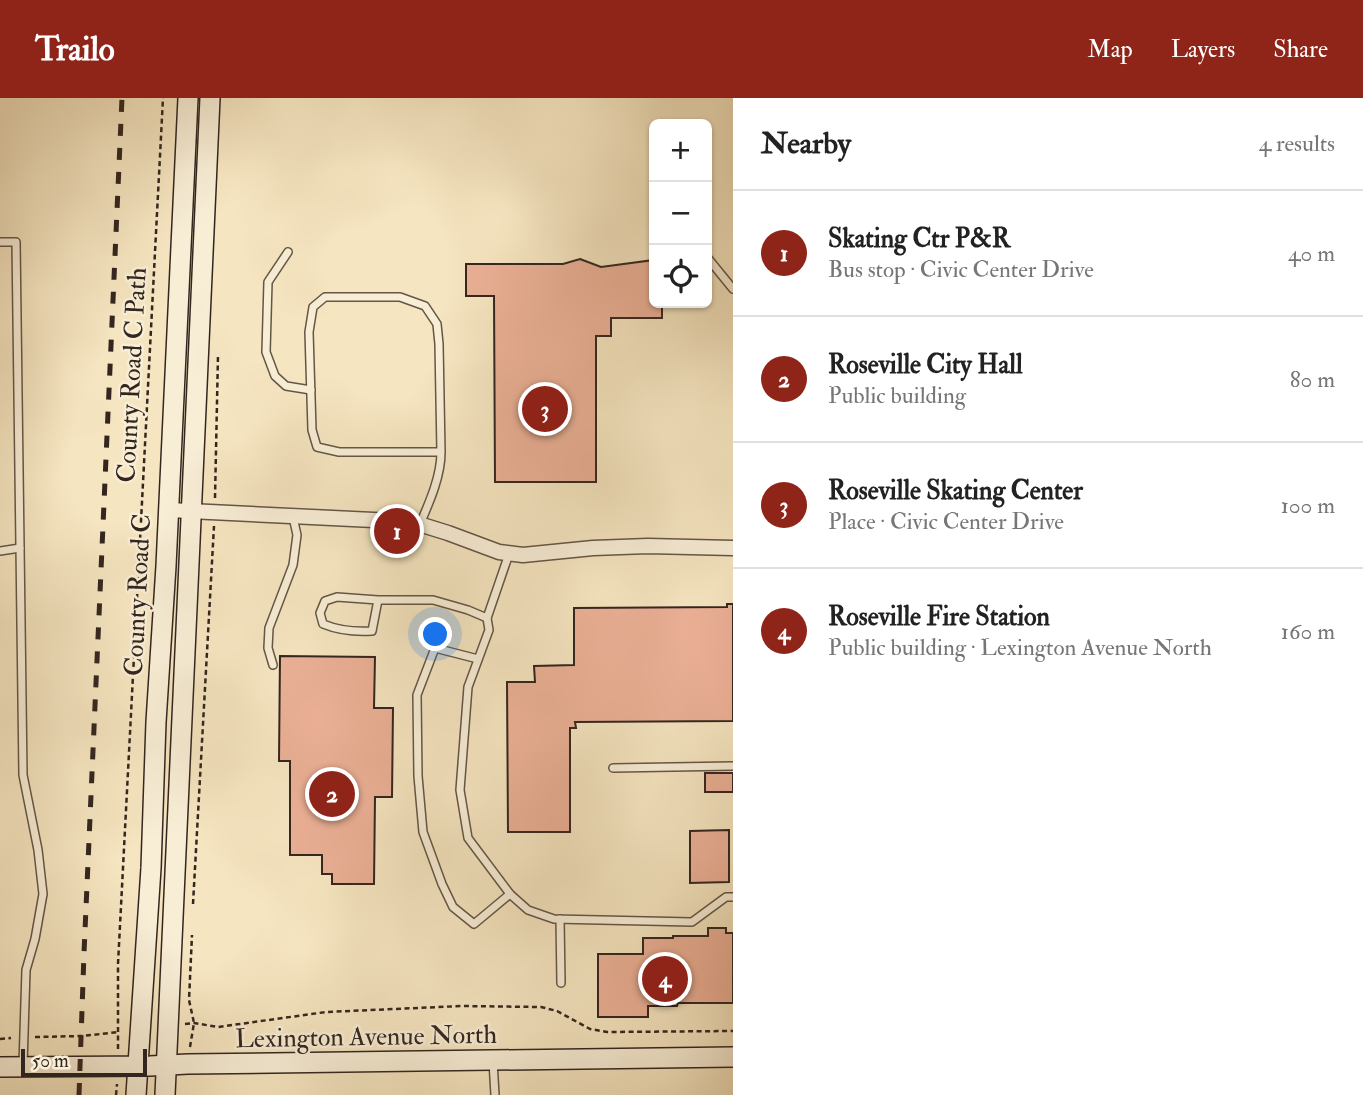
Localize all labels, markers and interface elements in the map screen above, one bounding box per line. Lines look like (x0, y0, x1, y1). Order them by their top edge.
text: Trailo (35, 29, 115, 70)
text: Map (1088, 34, 1133, 65)
text: Layers (1171, 34, 1235, 65)
text: Share (1273, 34, 1328, 65)
map controls (649, 119, 712, 308)
button: + (649, 119, 712, 182)
text: Nearby (761, 125, 851, 162)
text: 4 results (1259, 129, 1335, 158)
button: − (649, 182, 712, 245)
text: Skating Ctr P&R (828, 223, 1010, 255)
text: 1 (780, 239, 788, 268)
text: 40 m (1288, 239, 1335, 268)
button: locate (649, 245, 712, 308)
text: Bus stop · Civic Center Drive (828, 255, 1094, 284)
street label: County Road C Path (110, 266, 154, 483)
text: Roseville City Hall (828, 349, 1023, 381)
text: 2 (778, 365, 790, 394)
text: 80 m (1290, 365, 1335, 394)
text: Public building (828, 381, 966, 410)
pin: 3 (522, 383, 568, 435)
text: Roseville Skating Center (828, 475, 1083, 507)
text: 3 (780, 491, 788, 520)
text: 100 m (1281, 491, 1335, 520)
pin: 1 (374, 505, 420, 557)
text: Place · Civic Center Drive (828, 507, 1064, 536)
street label: County Road C (118, 513, 158, 677)
text: Roseville Fire Station (828, 601, 1050, 633)
your location (418, 617, 452, 651)
text: 4 (778, 617, 790, 646)
text: 160 m (1281, 617, 1335, 646)
text: Public building · Lexington Avenue North (828, 633, 1212, 662)
pin: 2 (309, 768, 355, 820)
pin: 4 (642, 953, 688, 1005)
street label: Lexington Avenue North (235, 1019, 498, 1055)
scale bar (21, 1046, 147, 1078)
text: 50 m (32, 1049, 69, 1073)

